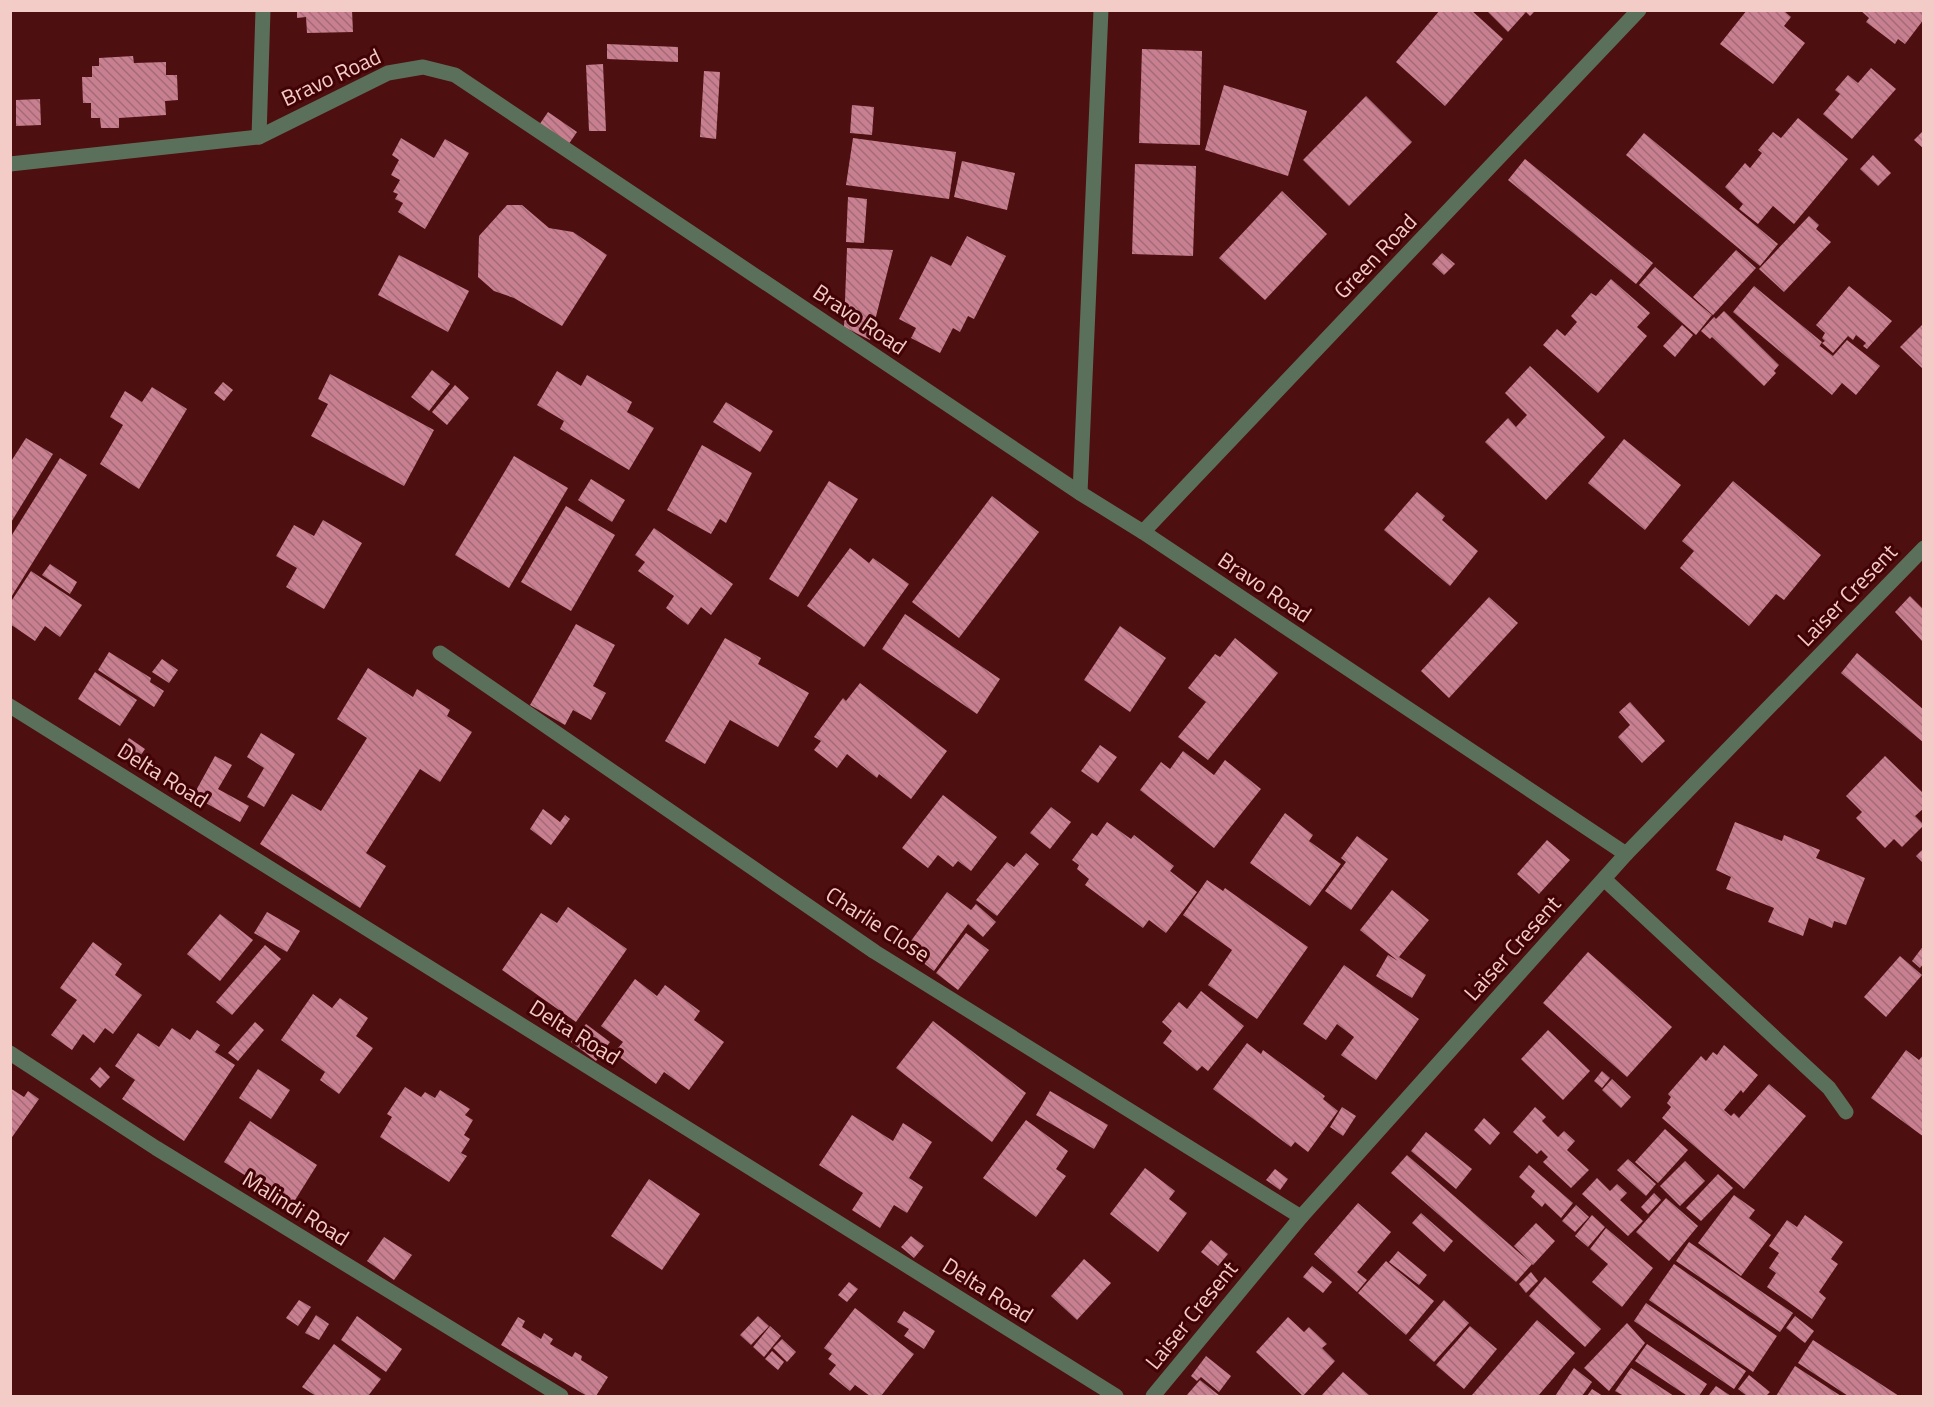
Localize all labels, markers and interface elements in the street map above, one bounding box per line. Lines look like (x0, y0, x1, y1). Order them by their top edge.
street label: Bravo Road (276, 39, 386, 115)
street label: Green Road (1325, 206, 1425, 306)
street label: Bravo Road (806, 275, 914, 363)
street label: Laiser Cresent (1789, 536, 1905, 654)
street label: Bravo Road (1211, 543, 1319, 631)
street label: Delta Road (111, 734, 215, 816)
street label: Charlie Close (819, 878, 937, 970)
street label: Laiser Cresent (1455, 888, 1569, 1008)
street label: Delta Road (523, 991, 627, 1073)
street label: Malindi Road (236, 1162, 356, 1254)
street label: Delta Road (936, 1249, 1040, 1331)
street label: Laiser Cresent (1136, 1253, 1246, 1377)

